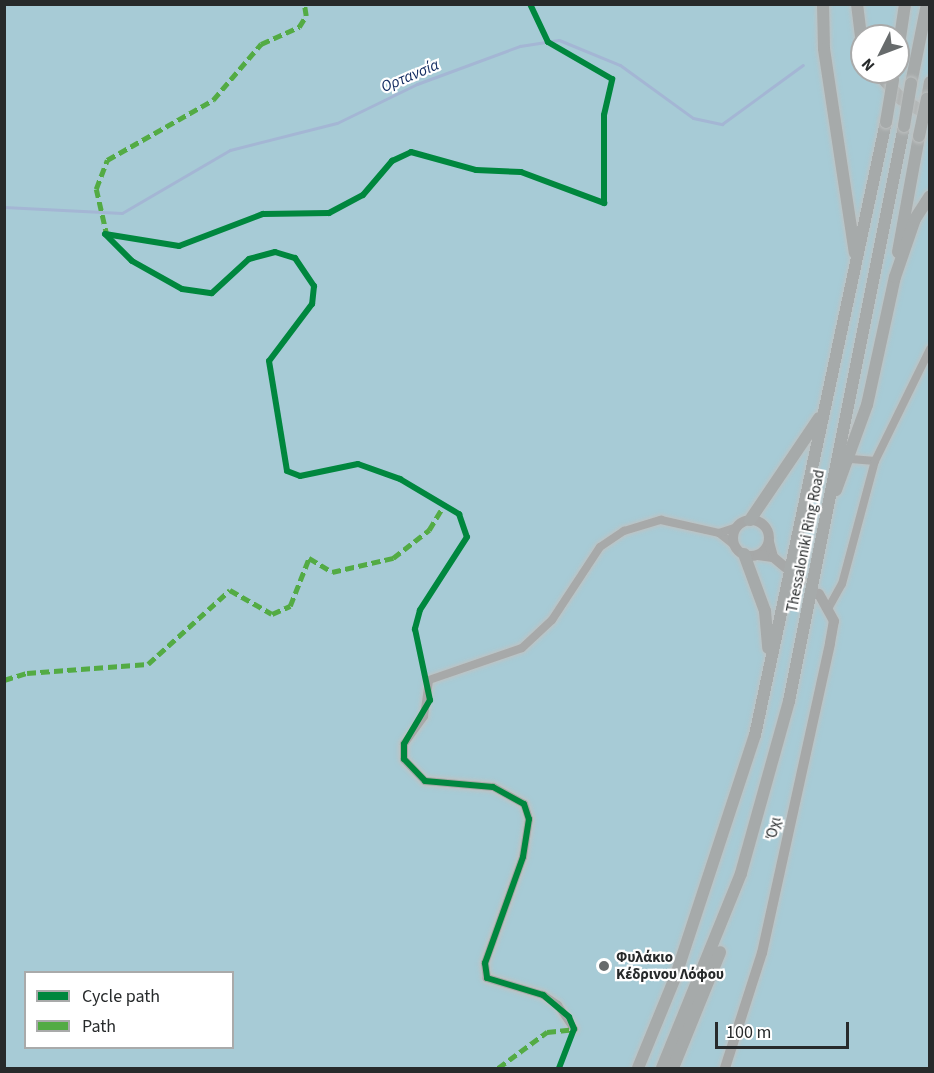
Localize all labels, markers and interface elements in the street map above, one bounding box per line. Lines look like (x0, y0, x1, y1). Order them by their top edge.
north arrow (850, 24, 910, 84)
text: N (856, 53, 880, 76)
water label: Ορτανσία (378, 55, 442, 97)
street label: Thessaloniki Ring Road (783, 468, 829, 614)
street label: Όχι (763, 815, 785, 841)
place label: Φυλάκιο Κέδρινου Λόφου (616, 948, 724, 983)
marker: Φυλάκιο Κέδρινου Λόφου (597, 959, 611, 973)
legend (24, 971, 234, 1049)
text: Cycle path (82, 984, 160, 1009)
scale bar (718, 1010, 852, 1048)
text: Path (82, 1014, 116, 1039)
text: 100 m (726, 1020, 771, 1045)

